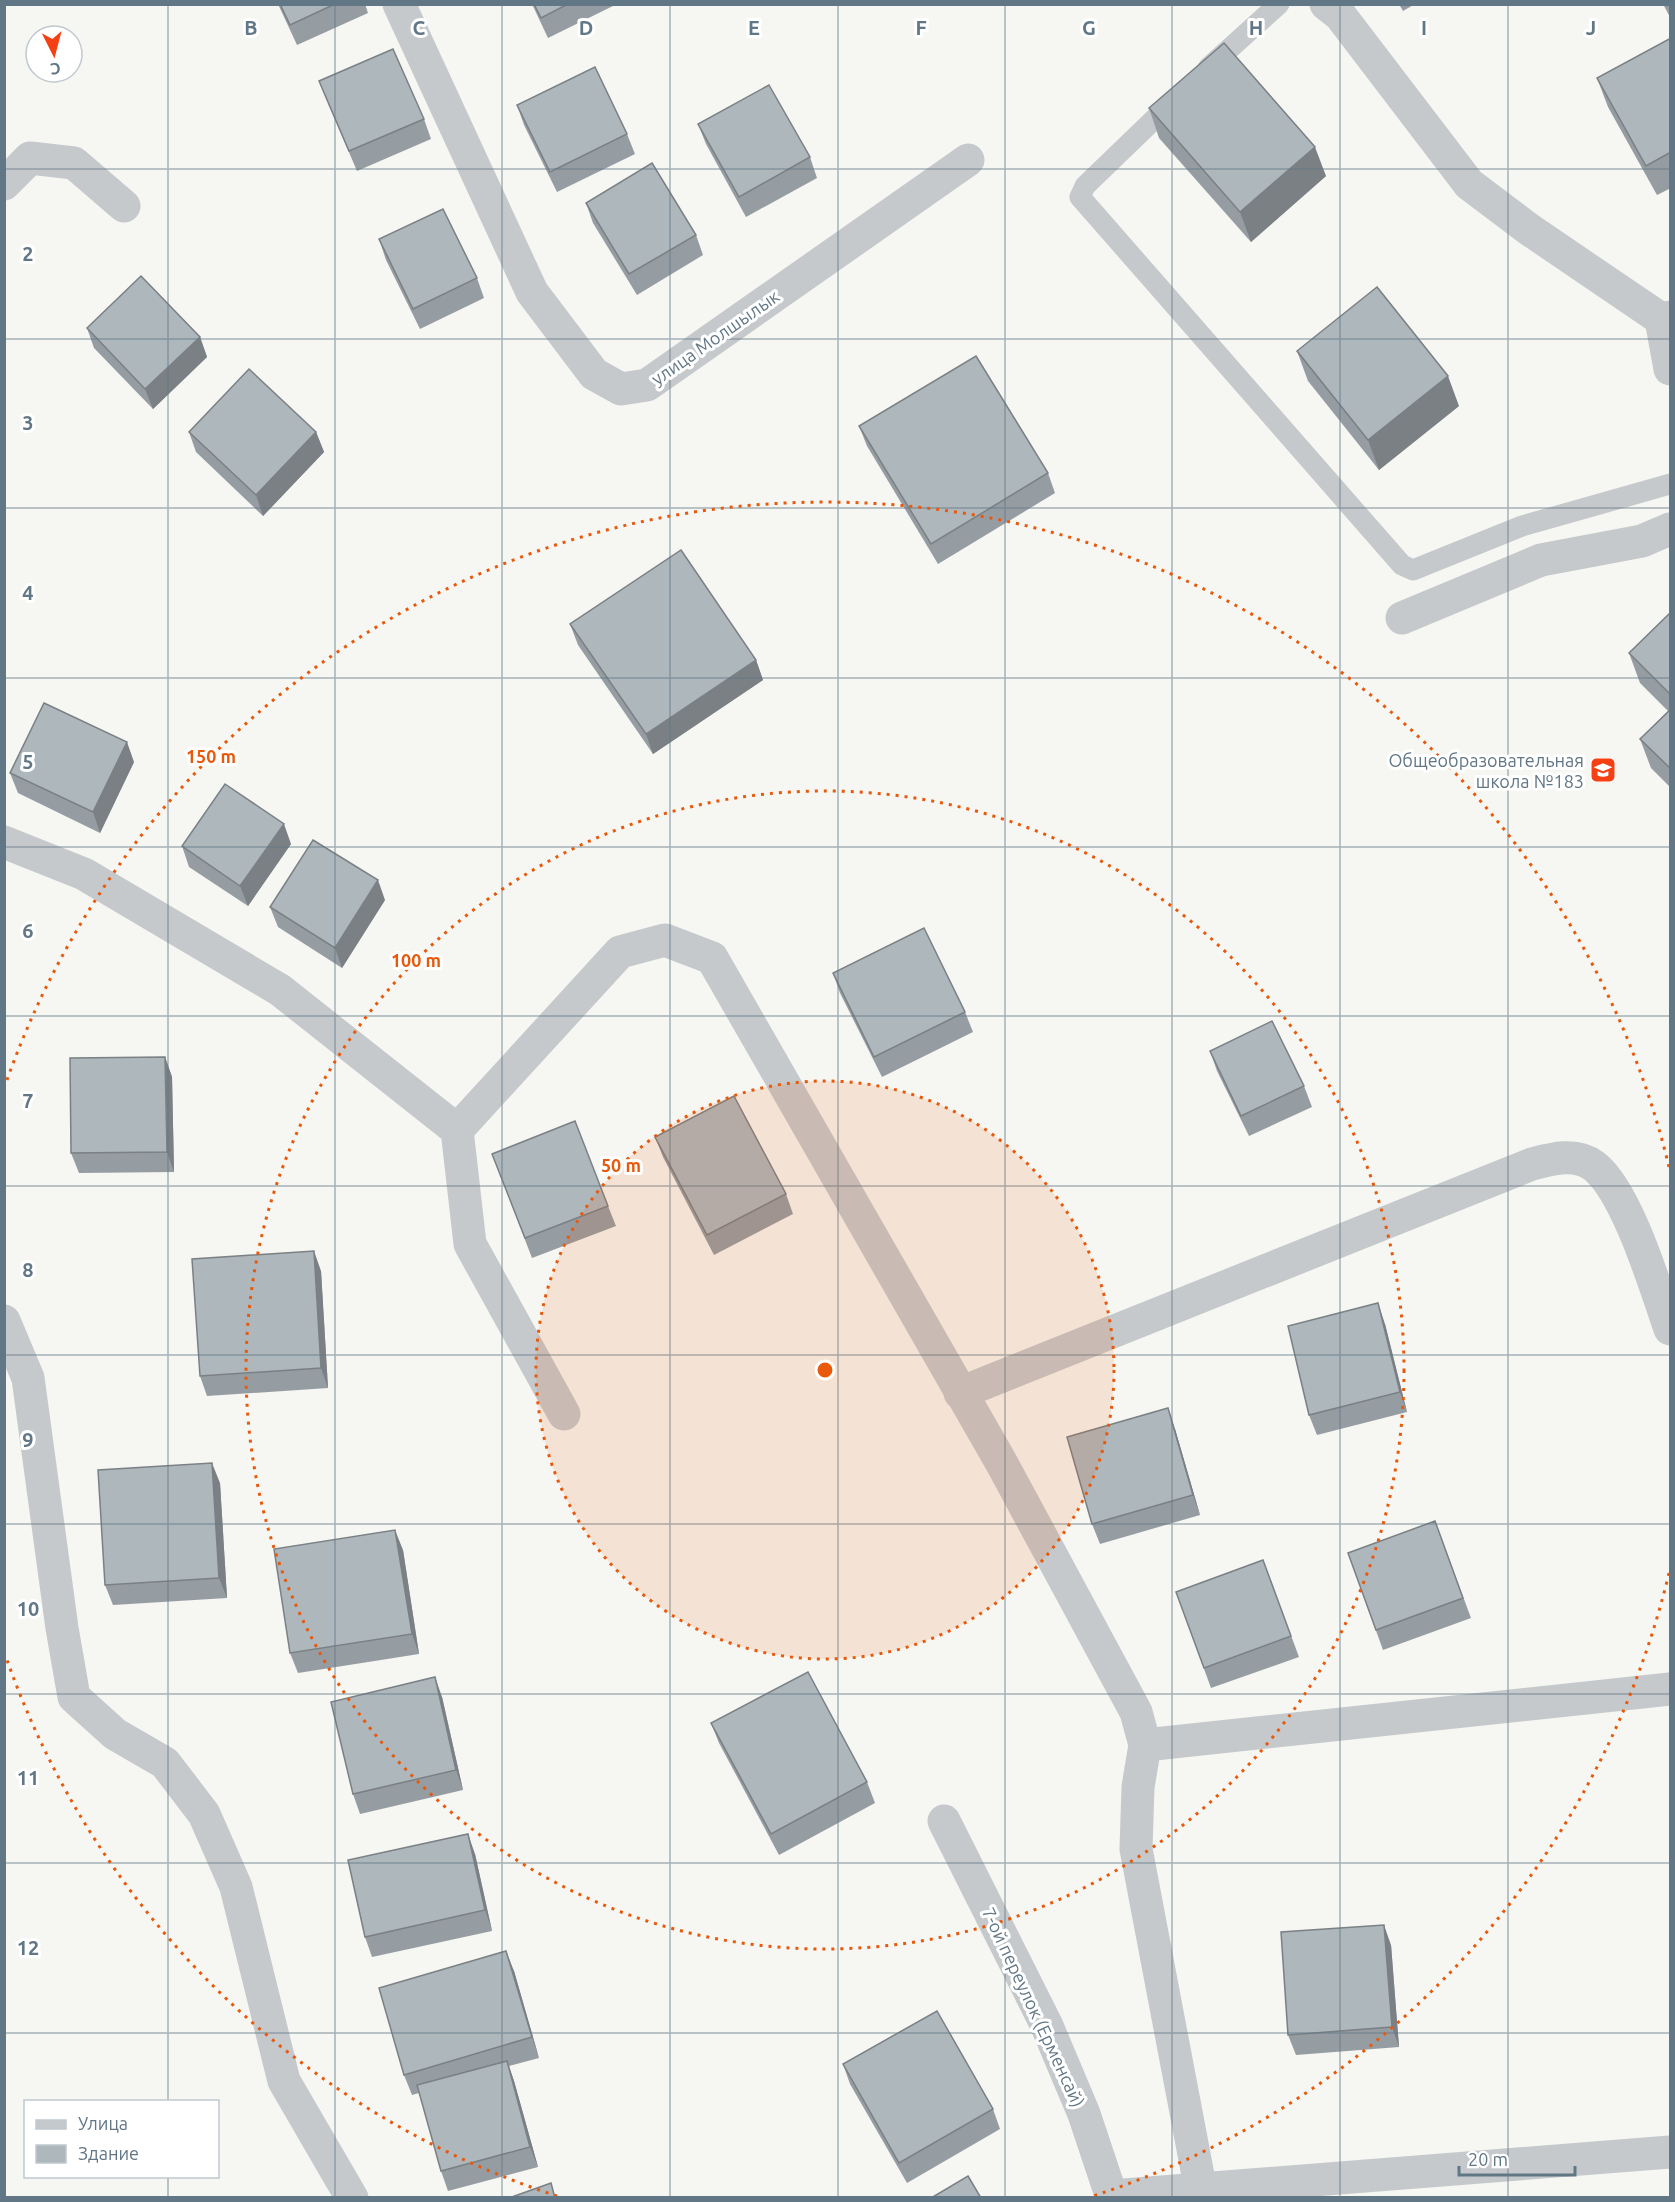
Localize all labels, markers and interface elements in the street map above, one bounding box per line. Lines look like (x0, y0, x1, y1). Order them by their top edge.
text: B (244, 16, 258, 39)
text: C (413, 16, 426, 39)
text: D (579, 16, 593, 39)
text: E (748, 16, 760, 39)
text: F (915, 16, 927, 39)
text: G (1082, 16, 1096, 39)
text: H (1249, 16, 1263, 39)
text: I (1421, 16, 1427, 39)
text: J (1586, 16, 1596, 39)
north arrow (24, 24, 84, 84)
text: С (50, 59, 62, 78)
text: 2 (22, 242, 34, 265)
street label: улица Молшылык (647, 285, 783, 389)
text: 3 (22, 411, 34, 434)
text: 4 (22, 581, 34, 604)
text: 150 m (186, 746, 236, 766)
text: 5 (22, 750, 34, 773)
place label: Общеобразовательная школа №183 (1388, 750, 1584, 791)
school or university icon: Общеобразовательная школа №183 (1588, 755, 1618, 785)
text: 6 (22, 919, 34, 942)
text: 100 m (391, 950, 441, 970)
text: 7 (22, 1089, 34, 1112)
text: 50 m (601, 1155, 641, 1175)
text: 8 (22, 1258, 34, 1281)
centre of rings (815, 1360, 835, 1380)
text: 9 (22, 1428, 34, 1451)
text: 10 (17, 1597, 39, 1620)
text: 11 (17, 1766, 39, 1789)
street label: 7-ой переулок (Ерменсай) (978, 1904, 1089, 2110)
text: 12 (17, 1936, 39, 1959)
legend (24, 2100, 219, 2178)
text: Улица (78, 2113, 128, 2133)
scale bar (1459, 2139, 1574, 2177)
text: Здание (78, 2143, 139, 2163)
text: 20 m (1468, 2149, 1508, 2169)

